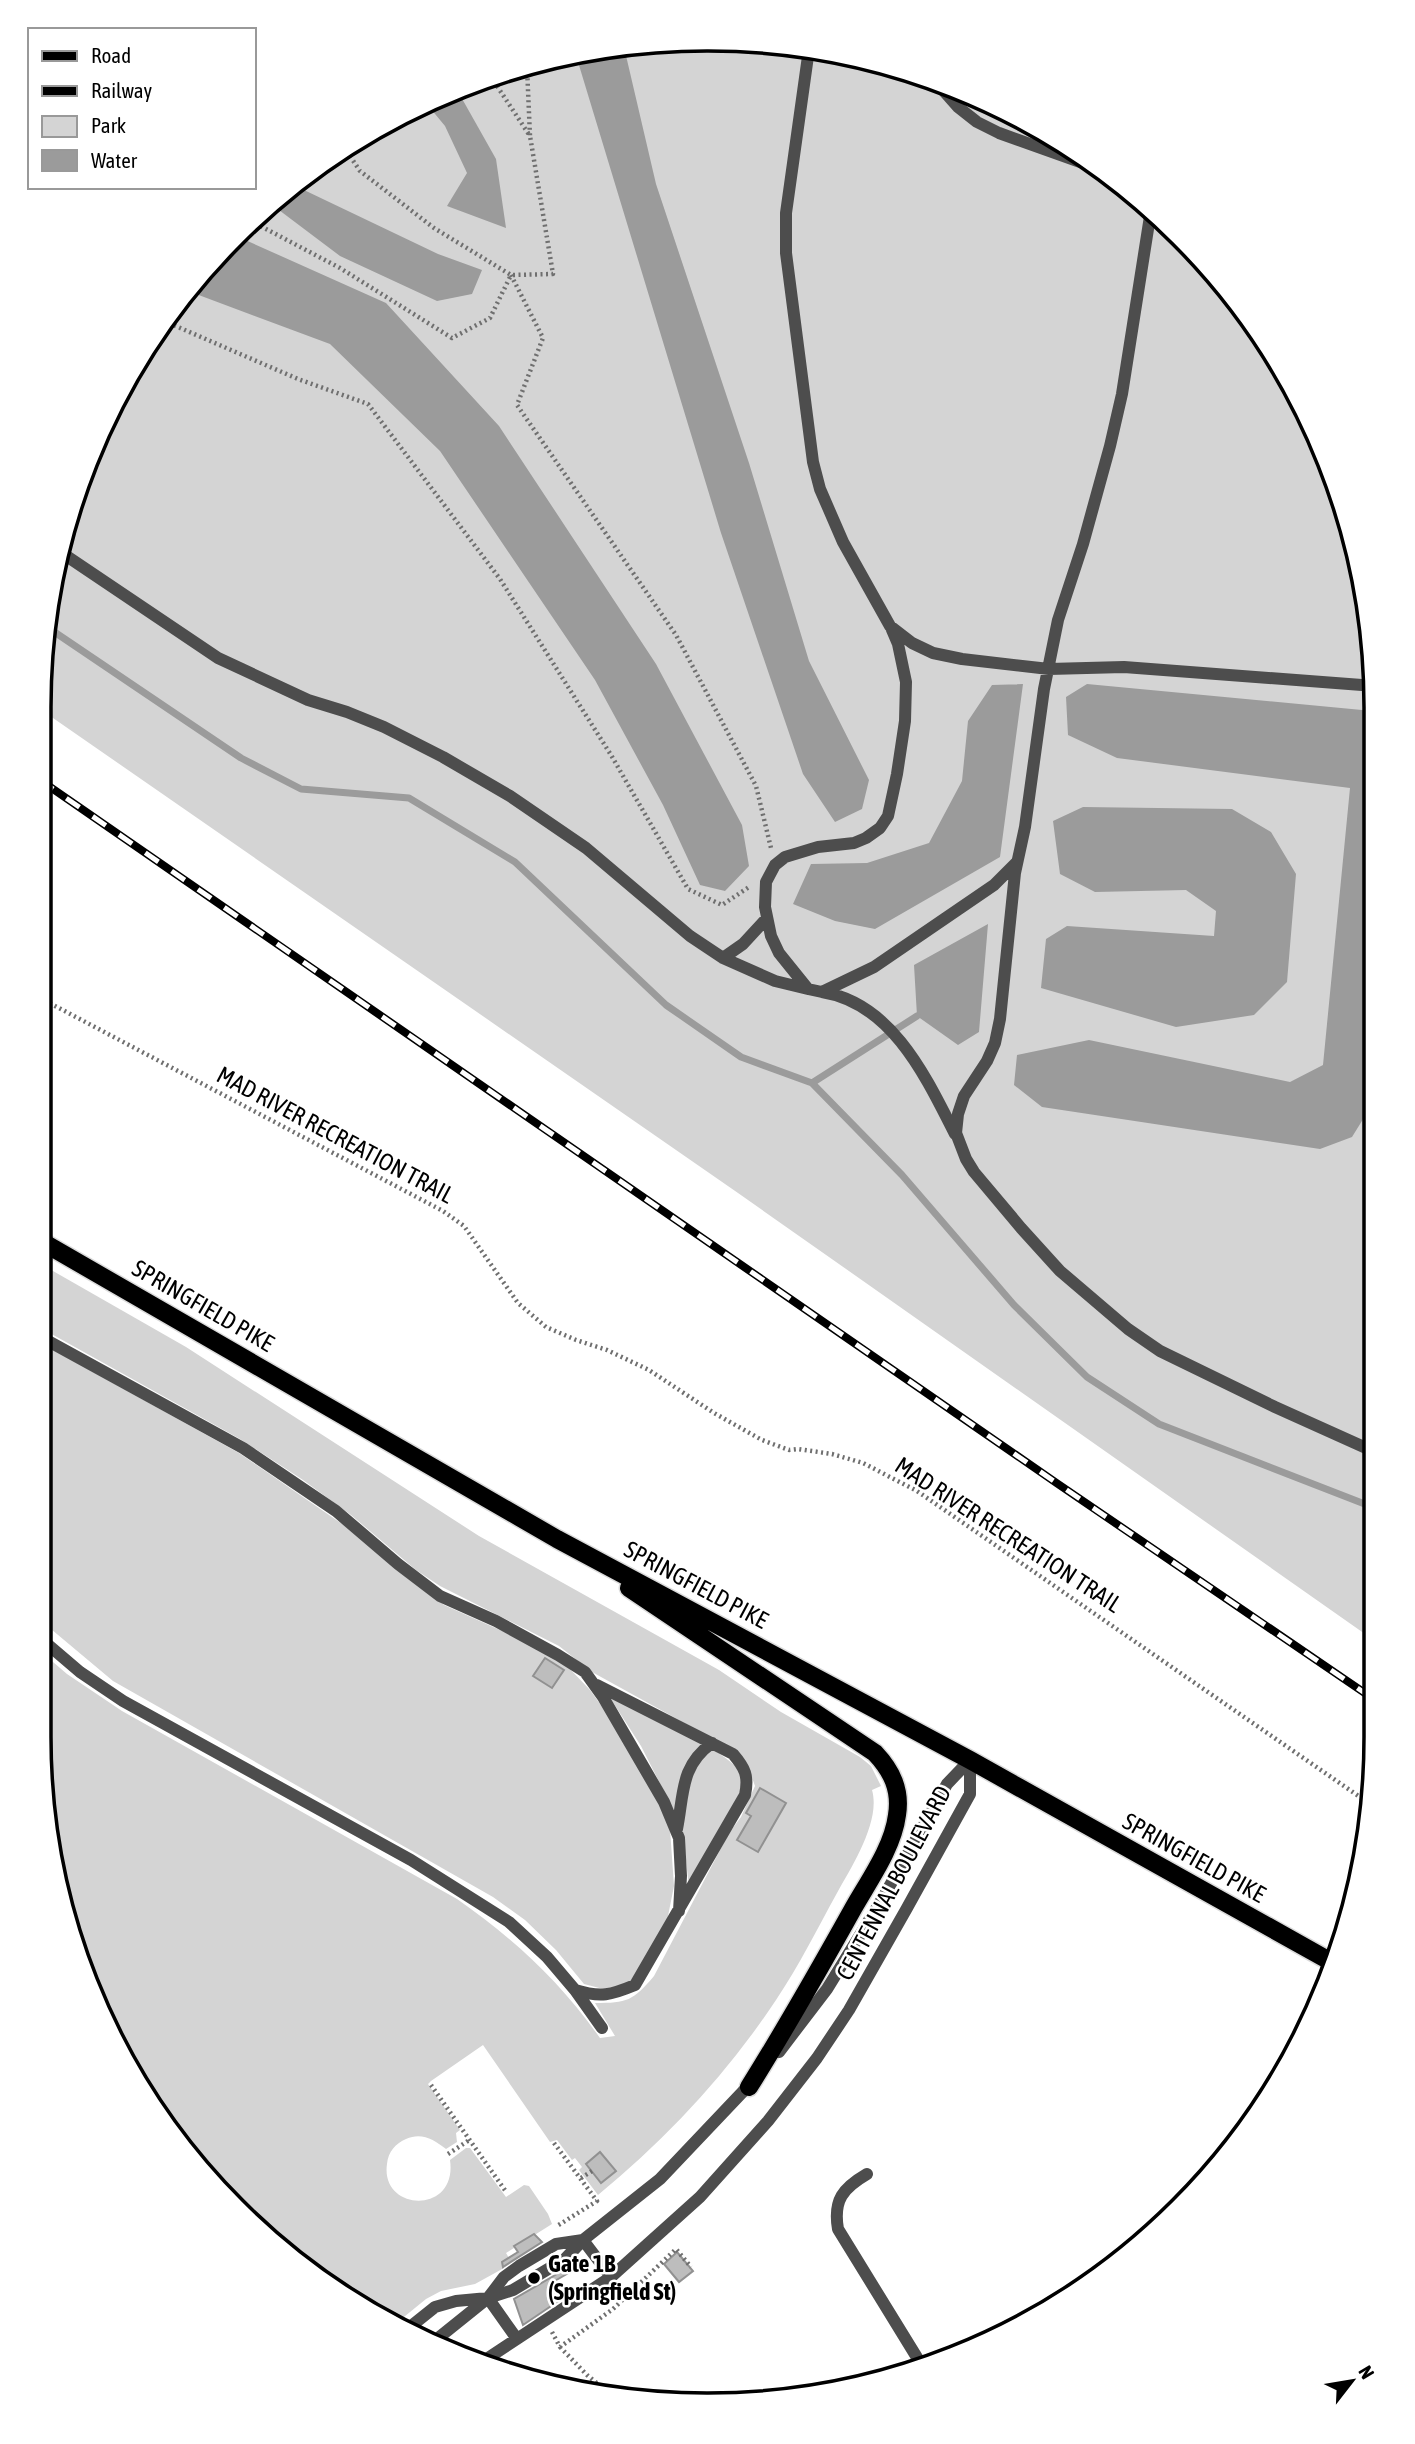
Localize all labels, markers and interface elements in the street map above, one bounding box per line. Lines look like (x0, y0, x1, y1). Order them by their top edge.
legend (28, 28, 256, 189)
text: Road (91, 43, 131, 67)
text: Railway (91, 78, 153, 102)
text: Park (91, 113, 126, 137)
text: Water (91, 148, 138, 172)
street label: MAD RIVER RECREATION TRAIL (212, 1061, 459, 1209)
street label: SPRINGFIELD PIKE (128, 1254, 279, 1357)
street label: MAD RIVER RECREATION TRAIL (890, 1451, 1127, 1618)
street label: SPRINGFIELD PIKE (620, 1535, 773, 1634)
street label: CENTENNAL BOULEVARD (831, 1781, 956, 1985)
street label: SPRINGFIELD PIKE (1118, 1807, 1270, 1908)
place label: Gate 1B (Springfield St) (548, 2250, 676, 2305)
marker: Gate 1B (Springfield St) (526, 2270, 542, 2286)
north arrow (1317, 2346, 1387, 2416)
text: N (1354, 2362, 1379, 2383)

